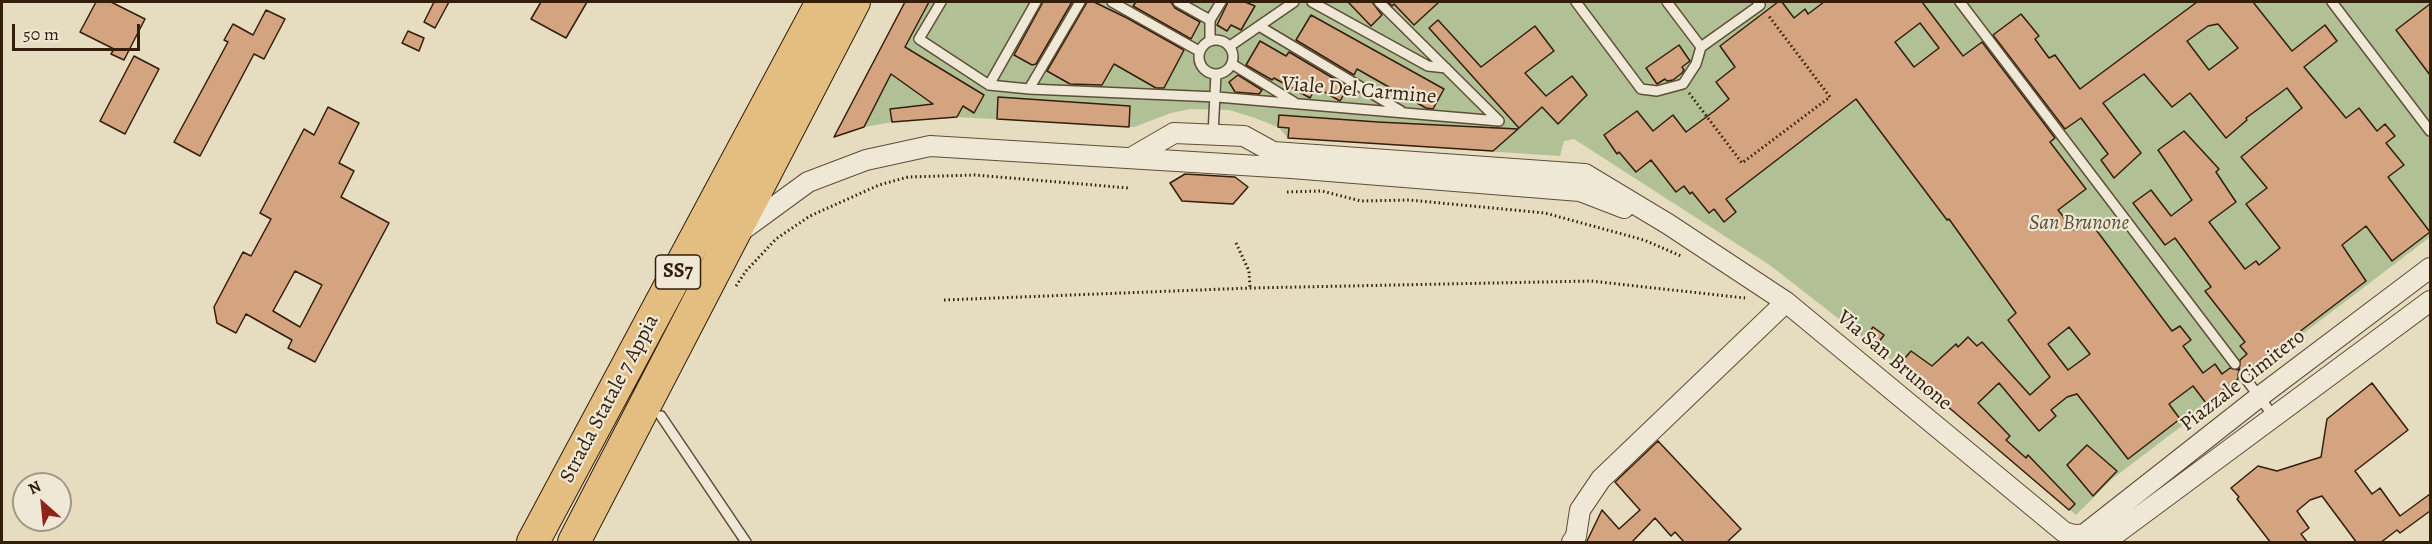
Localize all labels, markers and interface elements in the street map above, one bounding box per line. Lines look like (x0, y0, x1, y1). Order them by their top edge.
scale bar (15, 12, 142, 50)
text: 50 m (23, 22, 59, 46)
street label: Viale Del Carmine (1281, 72, 1437, 110)
park label: San Brunone (2029, 211, 2129, 237)
road number: SS7 (656, 255, 700, 289)
street label: Via San Brunone (1831, 306, 1957, 416)
street label: Strada Statale 7 Appia (555, 311, 665, 487)
street label: Piazzale Cimitero (2176, 324, 2310, 438)
north arrow (12, 472, 72, 532)
text: N (25, 475, 45, 500)

